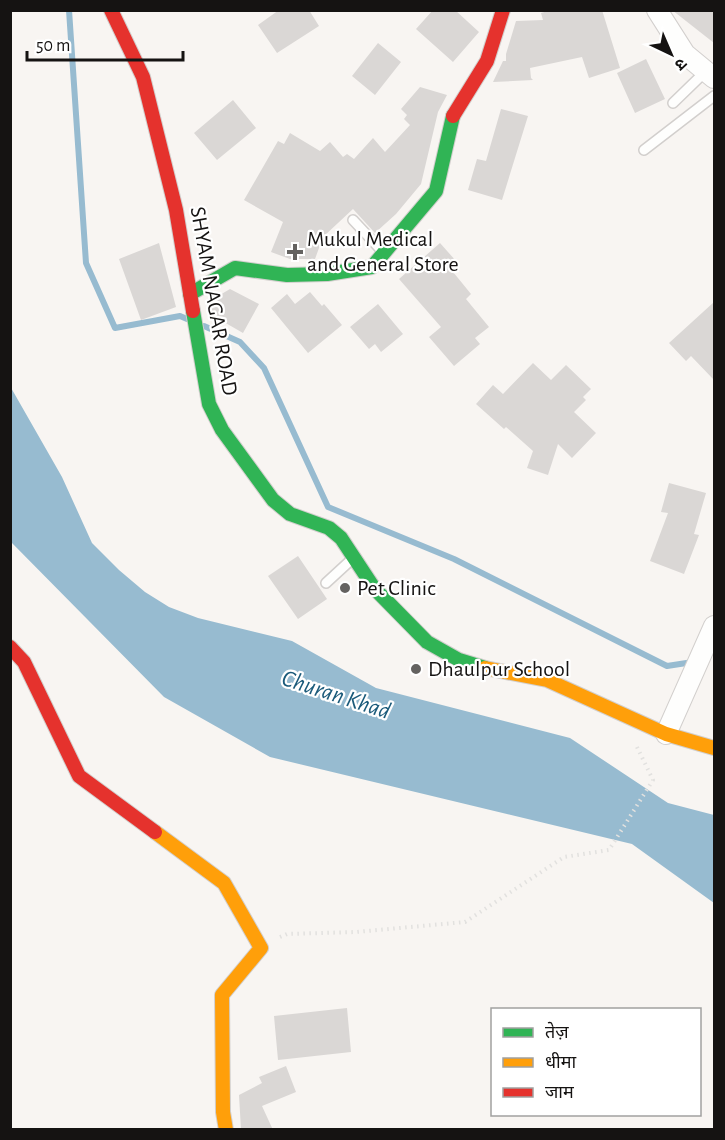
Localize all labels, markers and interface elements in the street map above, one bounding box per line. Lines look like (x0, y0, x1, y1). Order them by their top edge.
scale bar (27, 24, 183, 62)
north arrow (641, 24, 701, 84)
text: 50 m (36, 37, 70, 55)
text: उ (671, 55, 690, 74)
street label: SHYAM NAGAR ROAD (187, 205, 241, 397)
place label: Mukul Medical and General Store (307, 228, 459, 275)
marker: Mukul Medical and General Store (288, 245, 302, 259)
place label: Pet Clinic (357, 577, 436, 599)
marker: Pet Clinic (338, 581, 352, 595)
place label: Dhaulpur School (428, 658, 570, 680)
marker: Dhaulpur School (409, 662, 423, 676)
water label: Churan Khad (279, 666, 394, 724)
legend (491, 1008, 701, 1116)
text: तेज़ (545, 1021, 569, 1042)
text: धीमा (545, 1052, 576, 1072)
text: जाम (545, 1084, 575, 1102)

